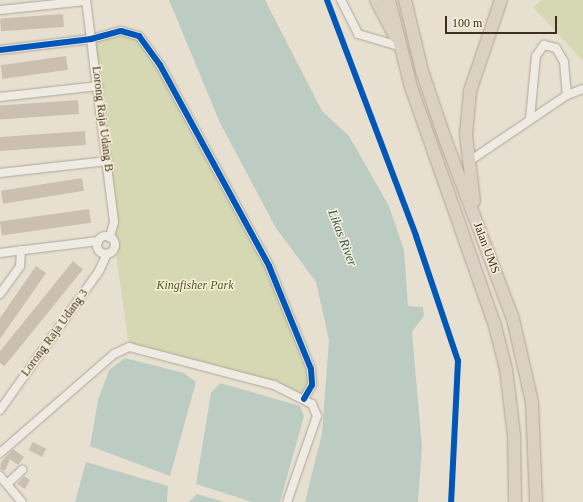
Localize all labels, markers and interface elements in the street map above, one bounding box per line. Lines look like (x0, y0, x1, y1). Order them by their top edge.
scale bar (447, 8, 559, 34)
text: 100 m (452, 16, 482, 30)
street label: Lorong Raja Udang B (88, 65, 116, 173)
water label: Likas River (324, 207, 360, 269)
street label: Jalan UMS (470, 220, 502, 276)
park label: Kingfisher Park (157, 279, 233, 293)
street label: Lorong Raja Udang 3 (19, 287, 91, 379)

